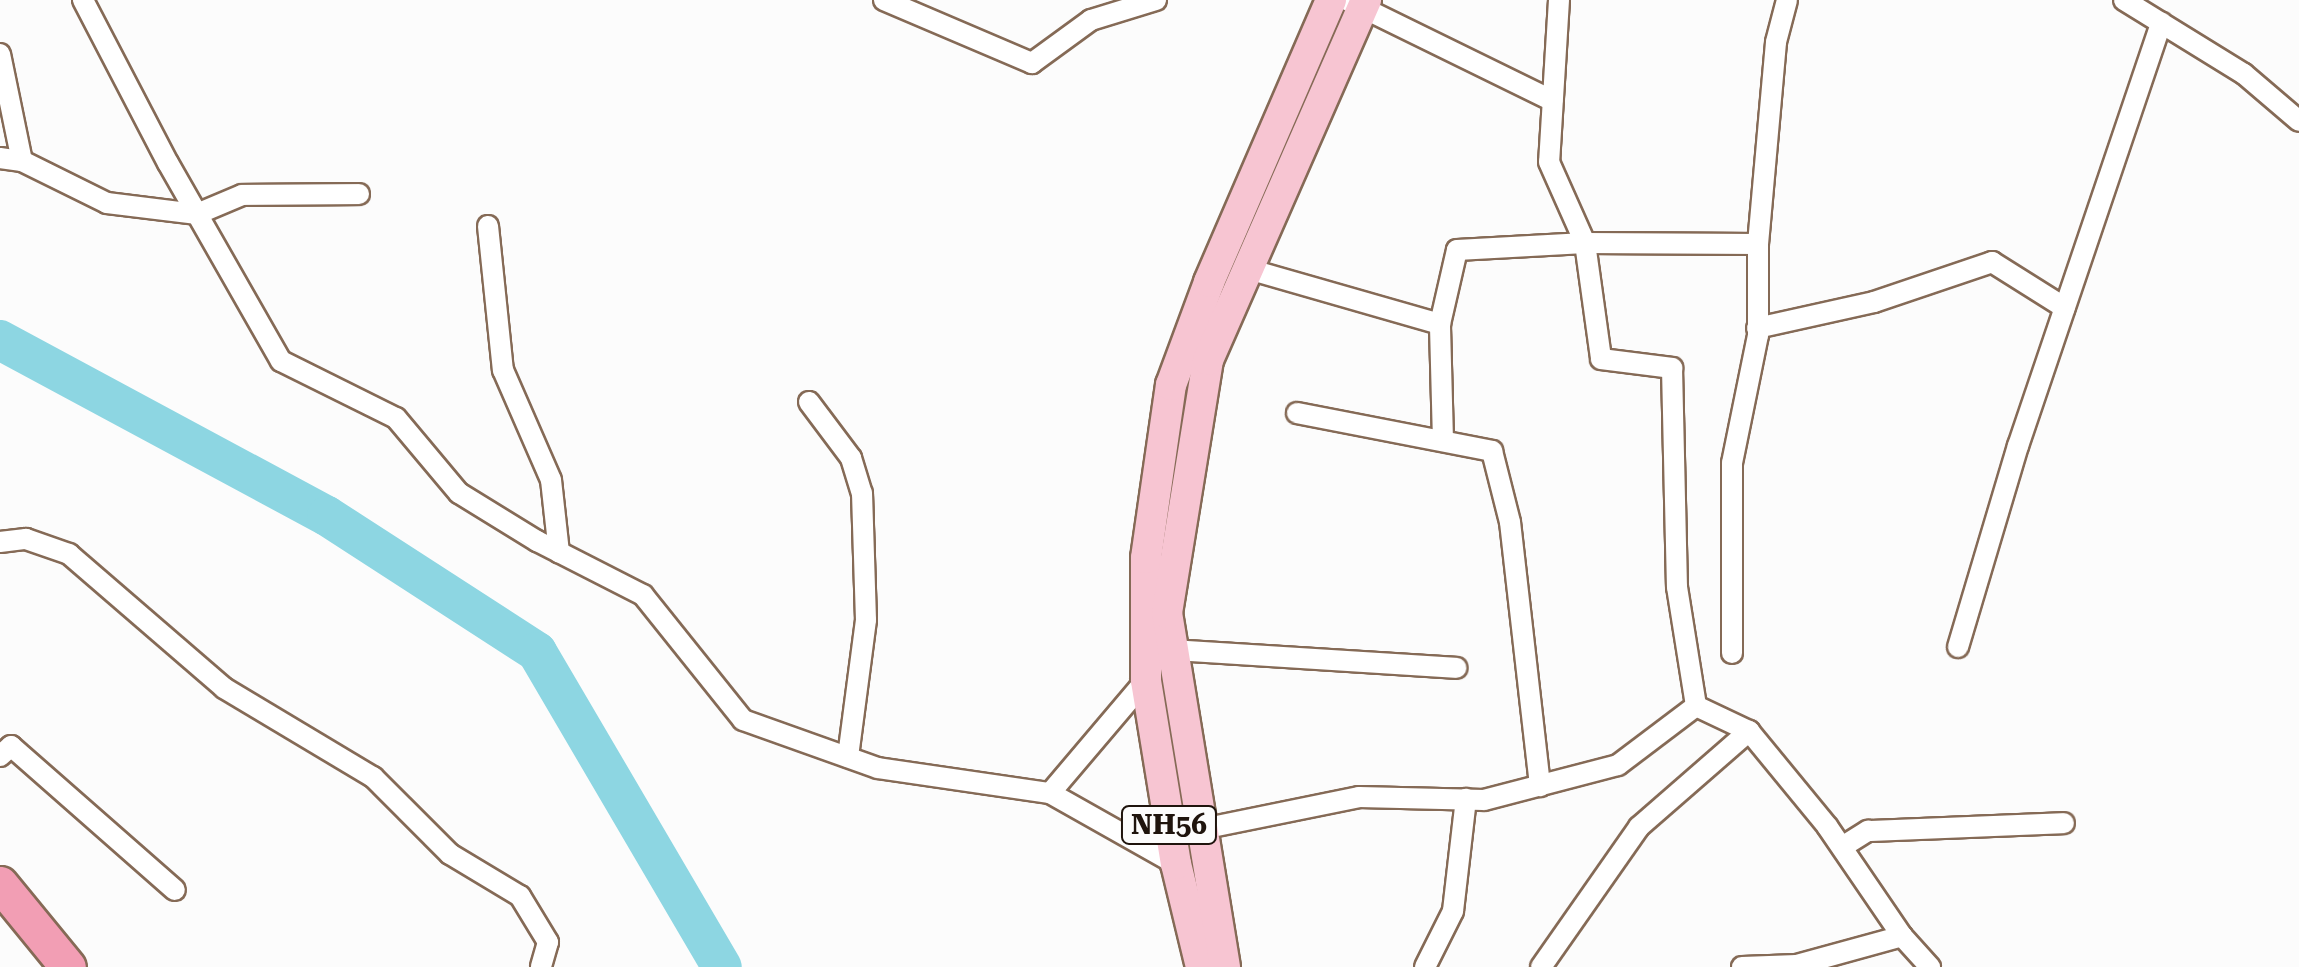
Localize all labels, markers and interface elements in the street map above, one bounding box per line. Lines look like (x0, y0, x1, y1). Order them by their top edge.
road number: NH56 (1119, 802, 1219, 848)

